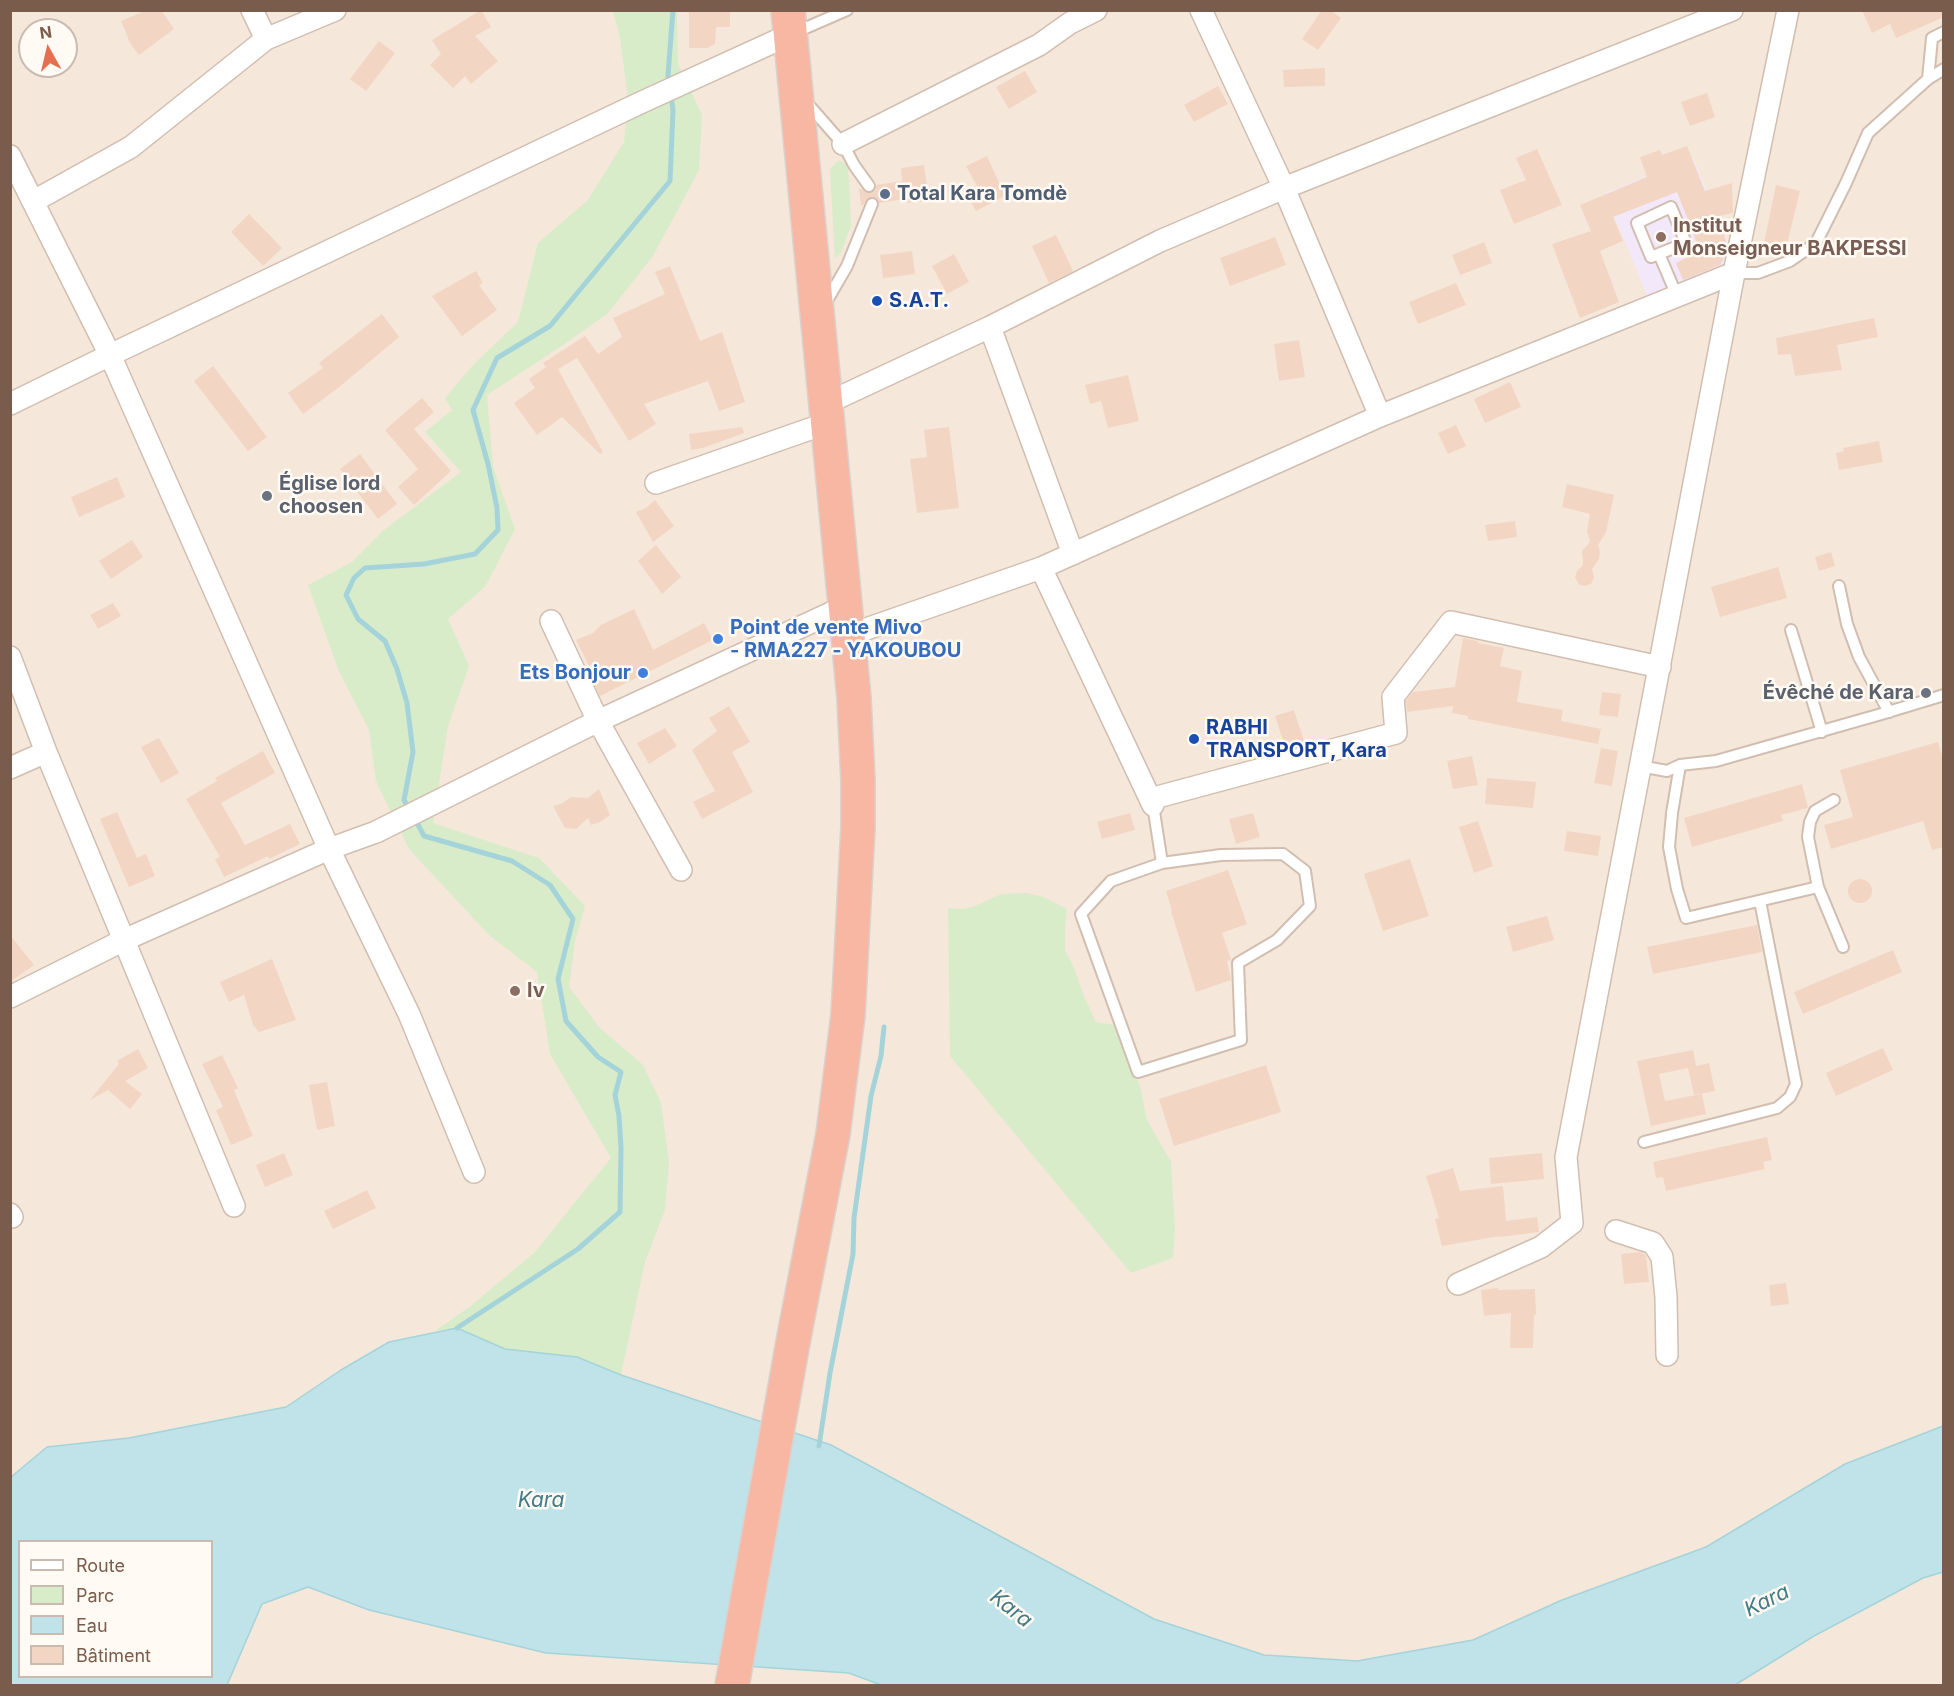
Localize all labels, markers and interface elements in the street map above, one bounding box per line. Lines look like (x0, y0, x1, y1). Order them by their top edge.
north arrow (18, 18, 78, 78)
text: N (38, 21, 53, 43)
place label: Total Kara Tomdè (897, 182, 1067, 206)
marker: Total Kara Tomdè (878, 187, 892, 201)
place label: Institut Monseigneur BAKPESSI (1673, 214, 1907, 261)
marker: Institut Monseigneur BAKPESSI (1654, 230, 1668, 244)
place label: S.A.T. (889, 289, 949, 313)
marker: S.A.T. (870, 294, 884, 308)
place label: Église lord choosen (279, 472, 380, 519)
marker: Église lord choosen (260, 489, 274, 503)
place label: Point de vente Mivo - RMA227 - YAKOUBOU (730, 616, 961, 663)
marker: Point de vente Mivo - RMA227 - YAKOUBOU (711, 632, 725, 646)
place label: Ets Bonjour (520, 661, 631, 685)
marker: Ets Bonjour (636, 666, 650, 680)
place label: Évêché de Kara (1763, 681, 1914, 705)
marker: Évêché de Kara (1919, 686, 1933, 700)
place label: RABHI TRANSPORT, Kara (1206, 716, 1387, 763)
marker: RABHI TRANSPORT, Kara (1187, 732, 1201, 746)
place label: lv (527, 979, 545, 1003)
marker: lv (508, 984, 522, 998)
water label: Kara (518, 1488, 564, 1514)
legend (18, 1540, 213, 1678)
text: Route (76, 1555, 125, 1576)
water label: Kara (1741, 1579, 1793, 1623)
text: Parc (76, 1585, 114, 1606)
water label: Kara (985, 1585, 1037, 1633)
text: Eau (76, 1615, 108, 1636)
text: Bâtiment (76, 1645, 151, 1666)

